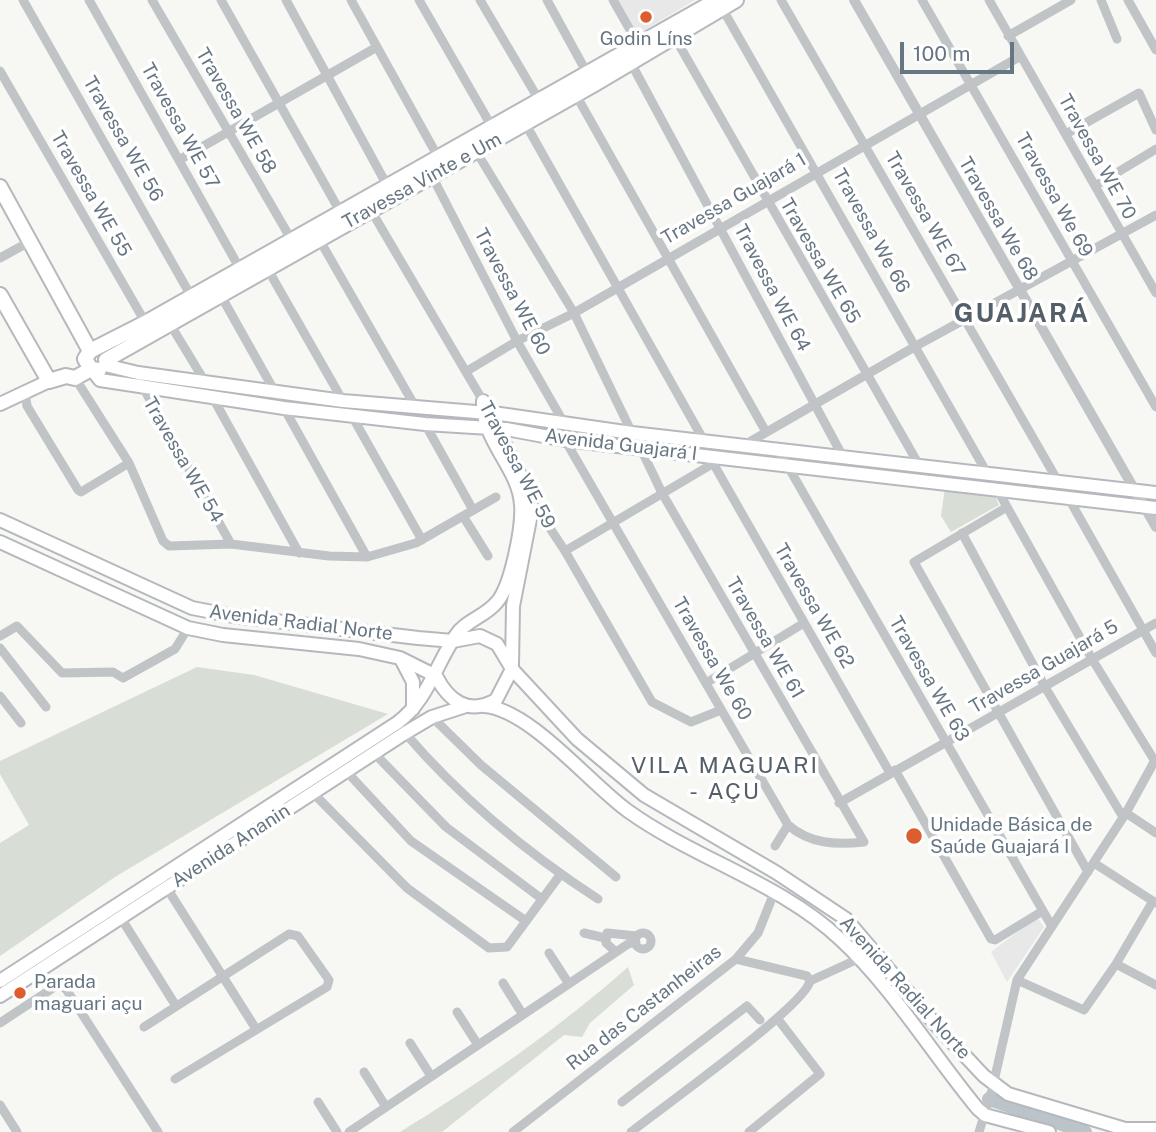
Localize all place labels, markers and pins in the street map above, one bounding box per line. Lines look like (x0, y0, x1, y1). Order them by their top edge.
marker: Godin Líns (638, 9, 654, 25)
place label: Godin Líns (600, 28, 692, 50)
place label: Unidade Básica de Saúde Guajará I (930, 814, 1092, 858)
marker: Unidade Básica de Saúde Guajará I (904, 826, 924, 846)
place label: Parada maguari açu (34, 971, 143, 1015)
marker: Parada maguari açu (12, 985, 28, 1001)

